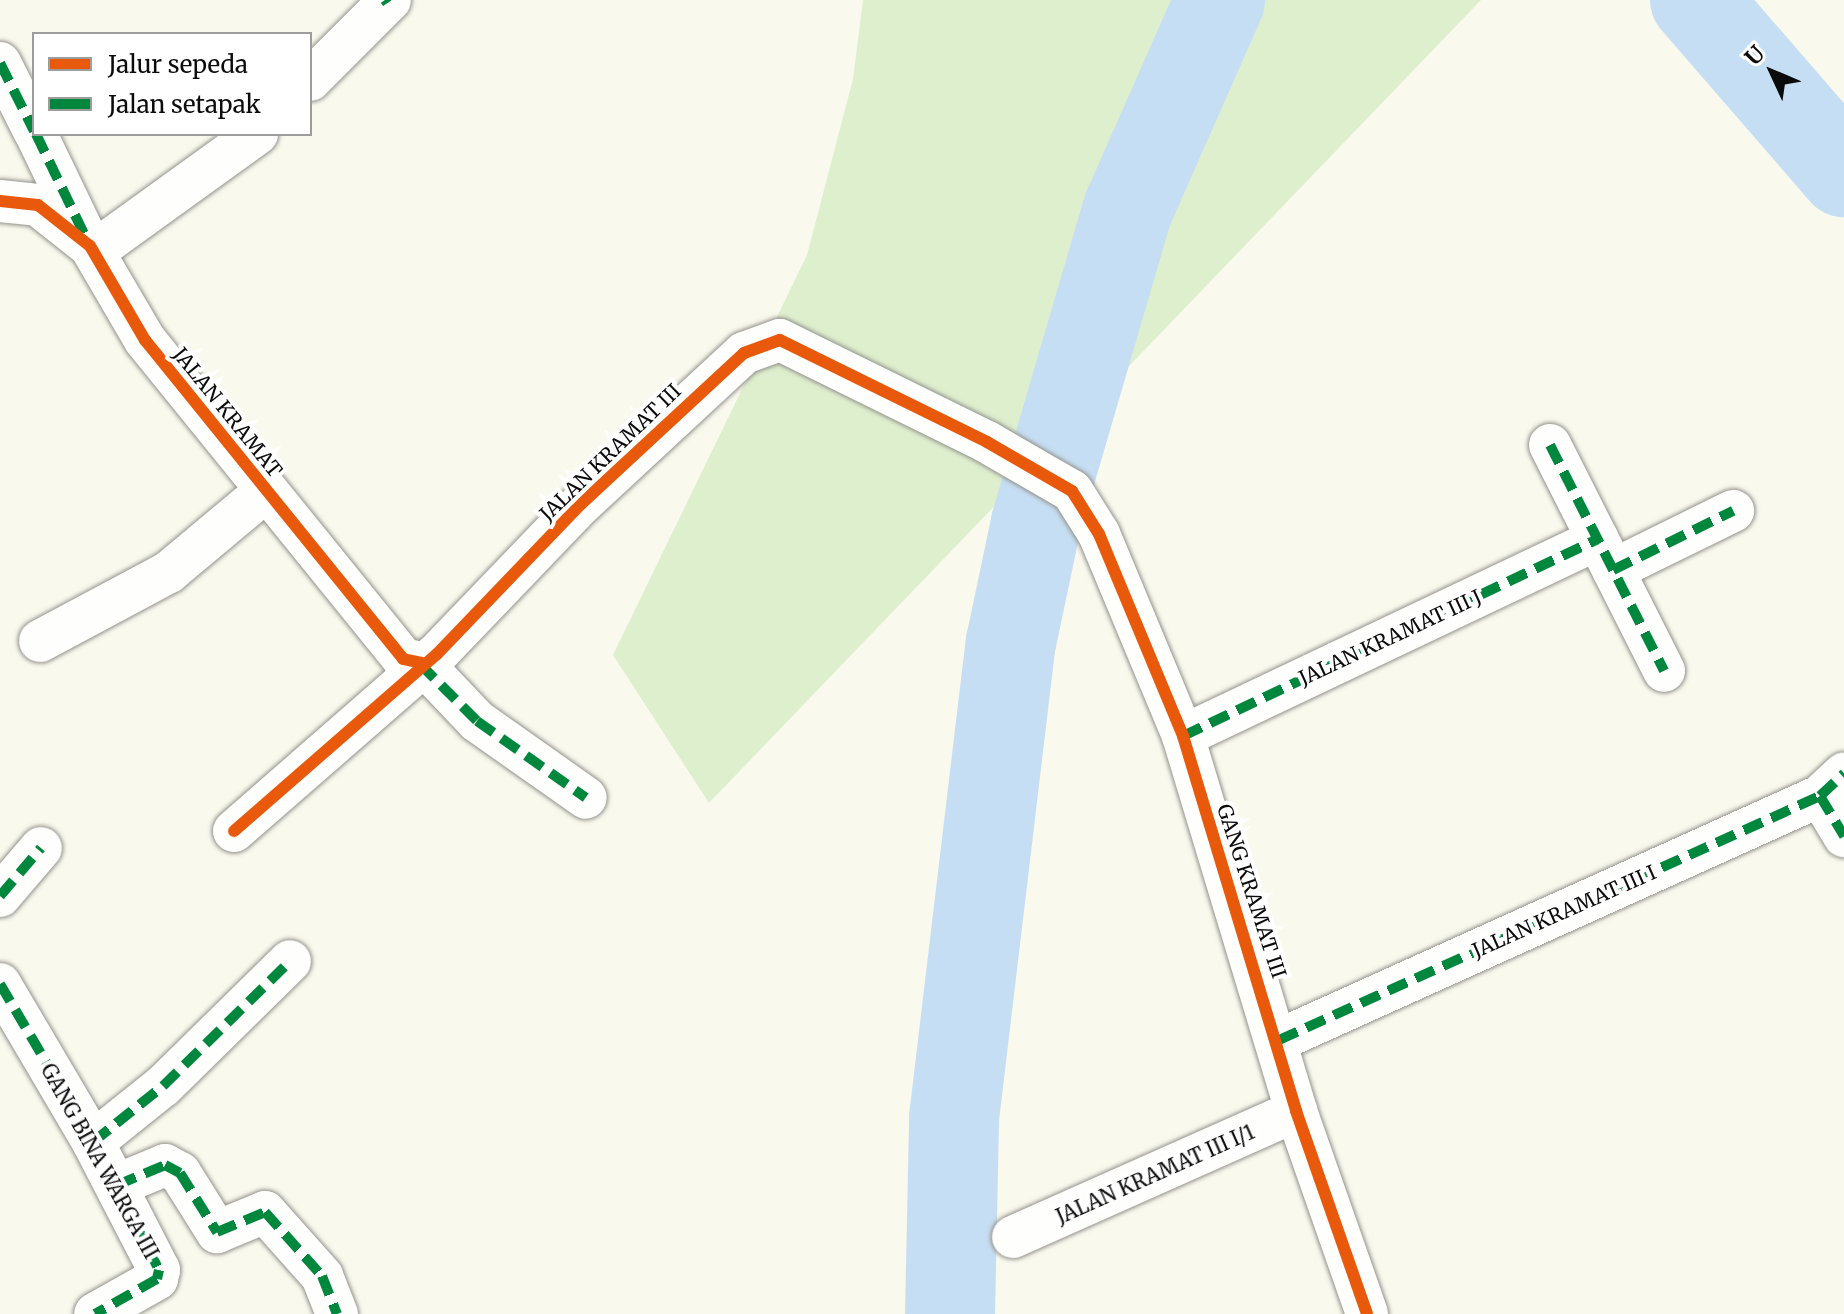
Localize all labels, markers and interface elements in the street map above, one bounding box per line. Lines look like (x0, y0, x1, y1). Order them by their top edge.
legend (32, 32, 312, 136)
north arrow (1732, 32, 1812, 112)
text: U (1739, 40, 1770, 71)
text: Jalur sepeda (108, 49, 248, 80)
text: Jalan setapak (108, 89, 261, 120)
street label: JALAN KRAMAT (168, 342, 288, 482)
street label: JALAN KRAMAT III (535, 379, 685, 525)
street label: JALAN KRAMAT III J (1295, 584, 1485, 690)
street label: GANG KRAMAT III (1213, 801, 1291, 981)
street label: JALAN KRAMAT III I (1468, 860, 1660, 962)
street label: GANG BINA WARGA III (36, 1059, 164, 1263)
street label: JALAN KRAMAT III I/1 (1052, 1119, 1258, 1229)

